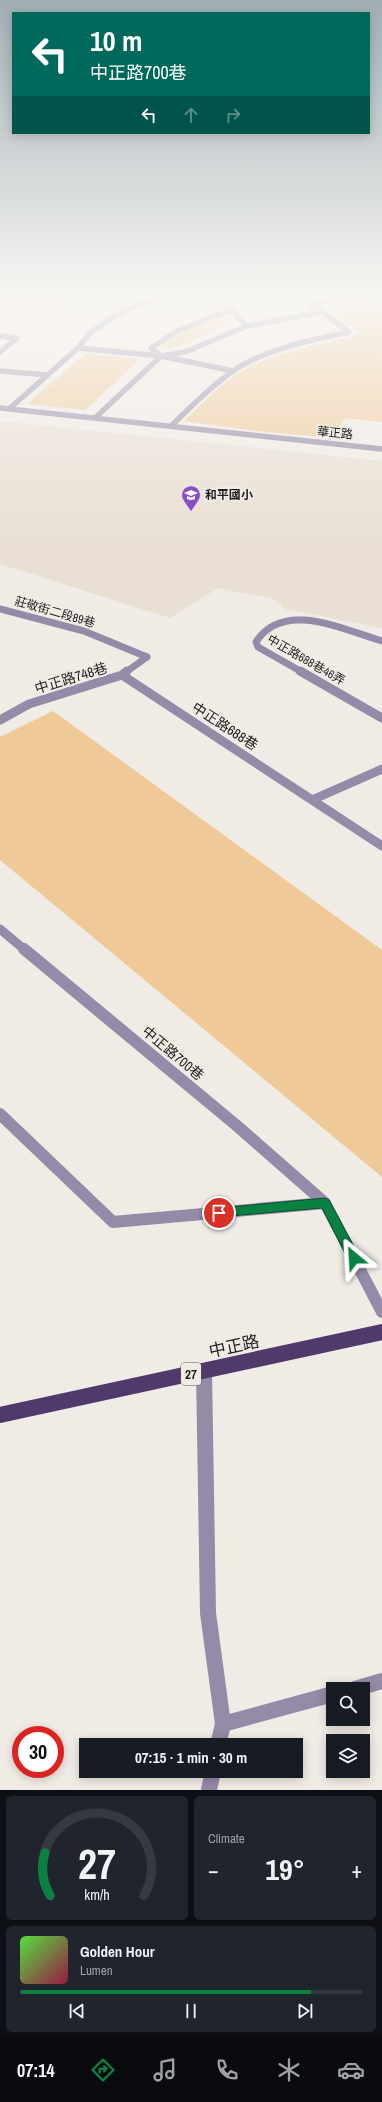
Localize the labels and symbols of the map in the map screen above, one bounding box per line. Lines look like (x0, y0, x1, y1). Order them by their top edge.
street label: 華正路 (316, 423, 354, 443)
school or university icon: 和平國小 (180, 484, 202, 512)
place label: 和平國小 (205, 487, 253, 503)
street label: 莊敬街二段89巷 (13, 593, 97, 631)
street label: 中正路688巷46弄 (264, 631, 348, 689)
street label: 中正路748巷 (32, 658, 110, 698)
street label: 中正路688巷 (189, 698, 261, 754)
street label: 中正路700巷 (138, 1022, 208, 1084)
pin (202, 1196, 236, 1230)
position arrow (333, 1237, 375, 1279)
street label: 中正路 (207, 1329, 261, 1362)
road number: 27 (181, 1363, 201, 1385)
speed limit sign: 30 (12, 1726, 64, 1778)

